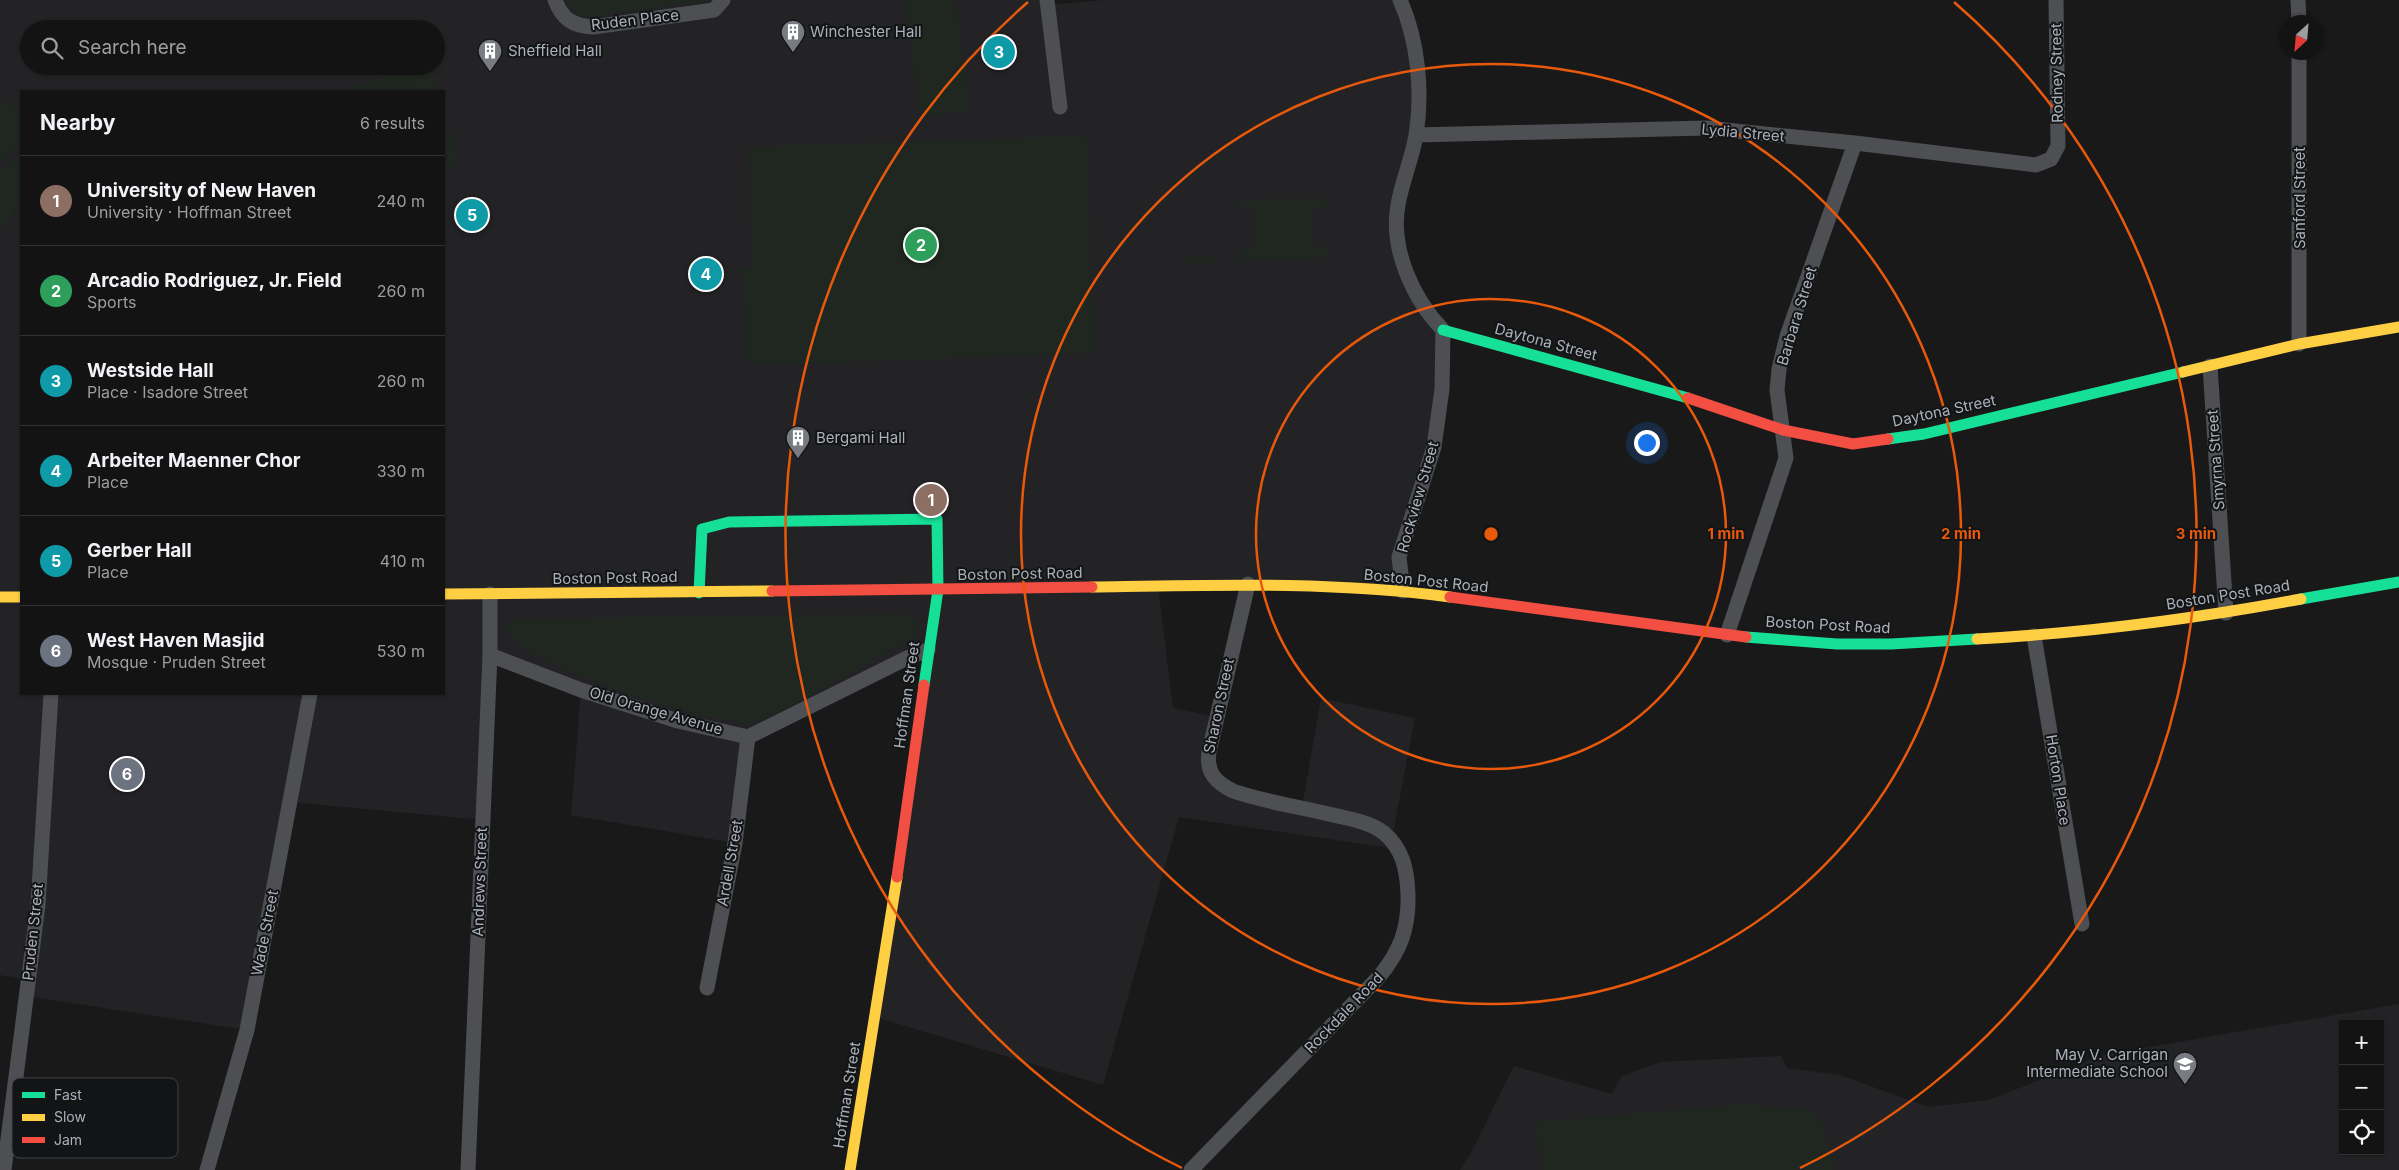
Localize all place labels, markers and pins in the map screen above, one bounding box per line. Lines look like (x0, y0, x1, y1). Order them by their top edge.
building icon: Winchester Hall (780, 19, 806, 53)
place label: Winchester Hall (810, 22, 922, 41)
pin: 3 (983, 33, 1015, 71)
building icon: Sheffield Hall (477, 38, 503, 72)
place label: Sheffield Hall (508, 41, 602, 60)
pin: 5 (456, 196, 488, 234)
pin: 2 (905, 226, 937, 264)
pin: 4 (690, 255, 722, 293)
building icon: Bergami Hall (785, 425, 811, 459)
place label: Bergami Hall (816, 428, 905, 447)
pin: 1 (915, 481, 947, 519)
centre of rings (1482, 525, 1500, 543)
pin: 6 (111, 755, 143, 793)
place label: May V. Carrigan Intermediate School (2026, 1045, 2168, 1081)
school or university icon: May V. Carrigan Intermediate School (2172, 1051, 2198, 1085)

